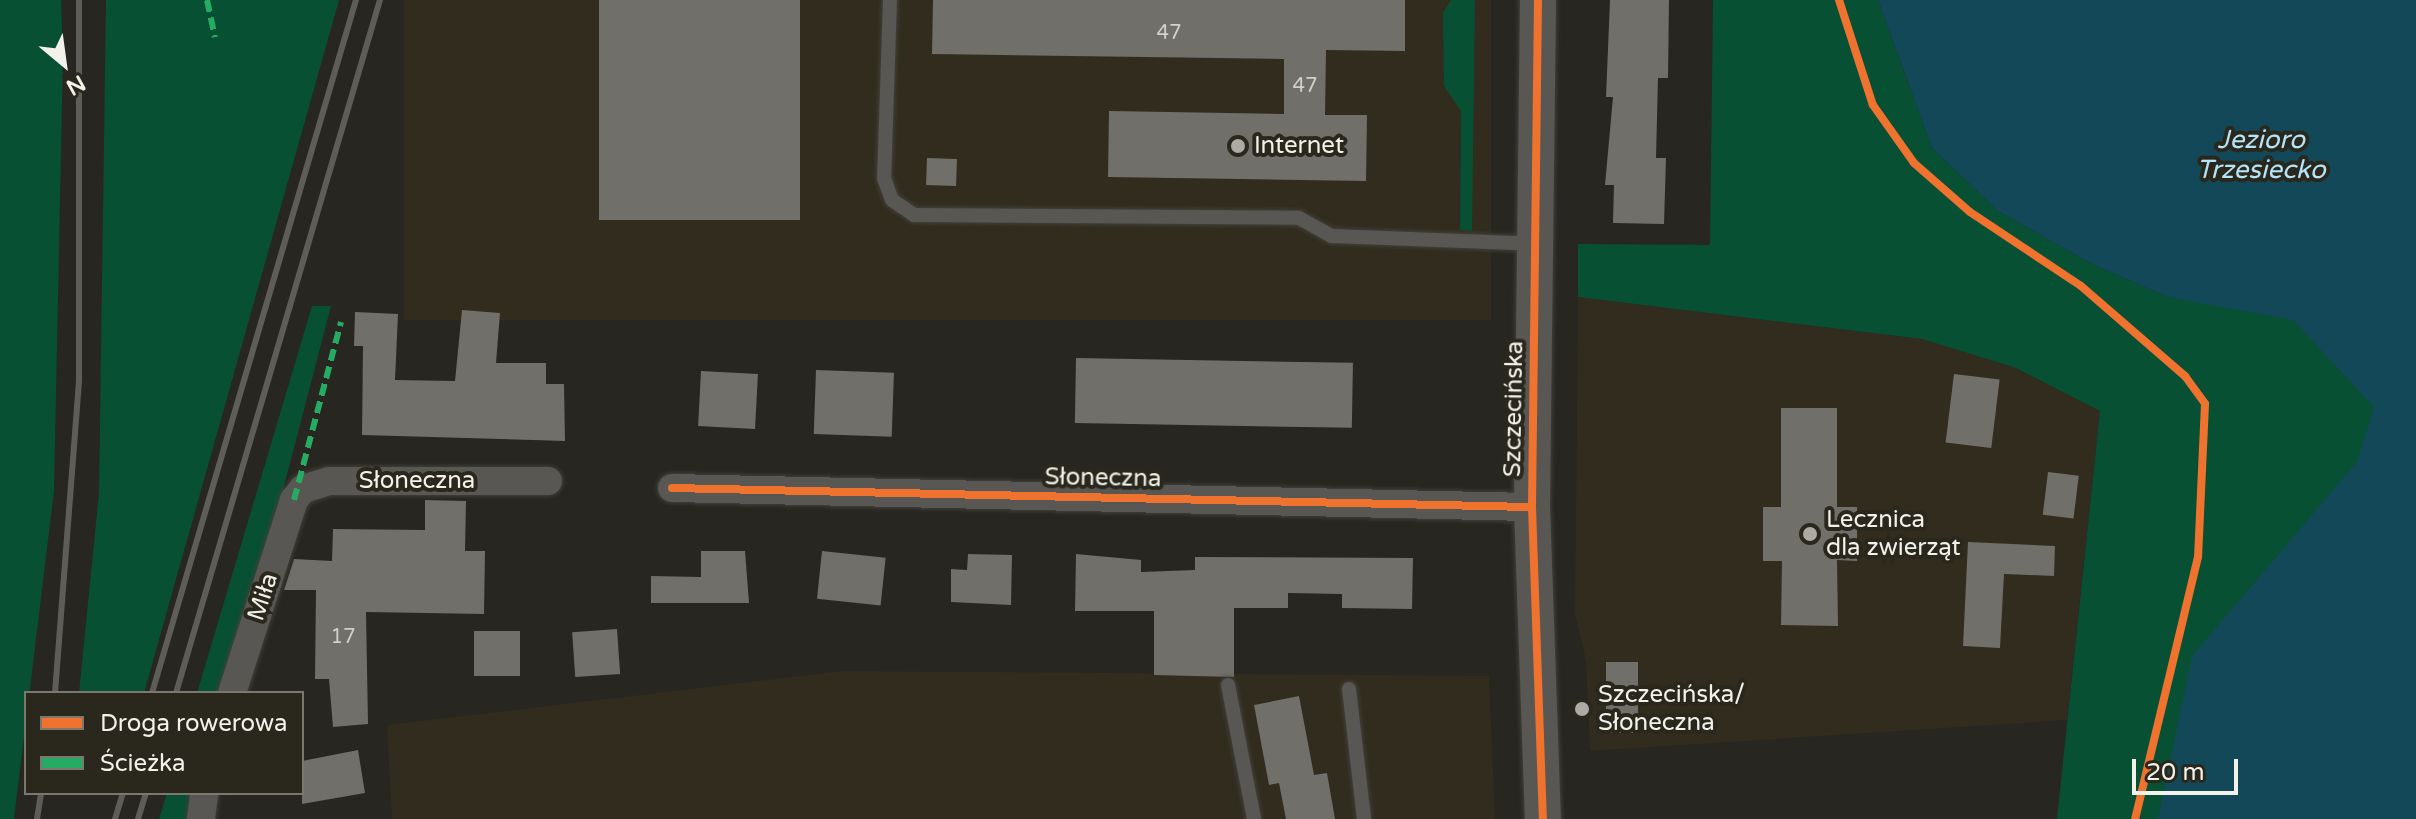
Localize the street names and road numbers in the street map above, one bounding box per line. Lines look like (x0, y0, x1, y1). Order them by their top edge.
street label: Szczecińska (1498, 341, 1530, 477)
street label: Słoneczna (1044, 463, 1162, 493)
street label: Słoneczna (359, 467, 475, 495)
street label: Miła (242, 569, 284, 625)

